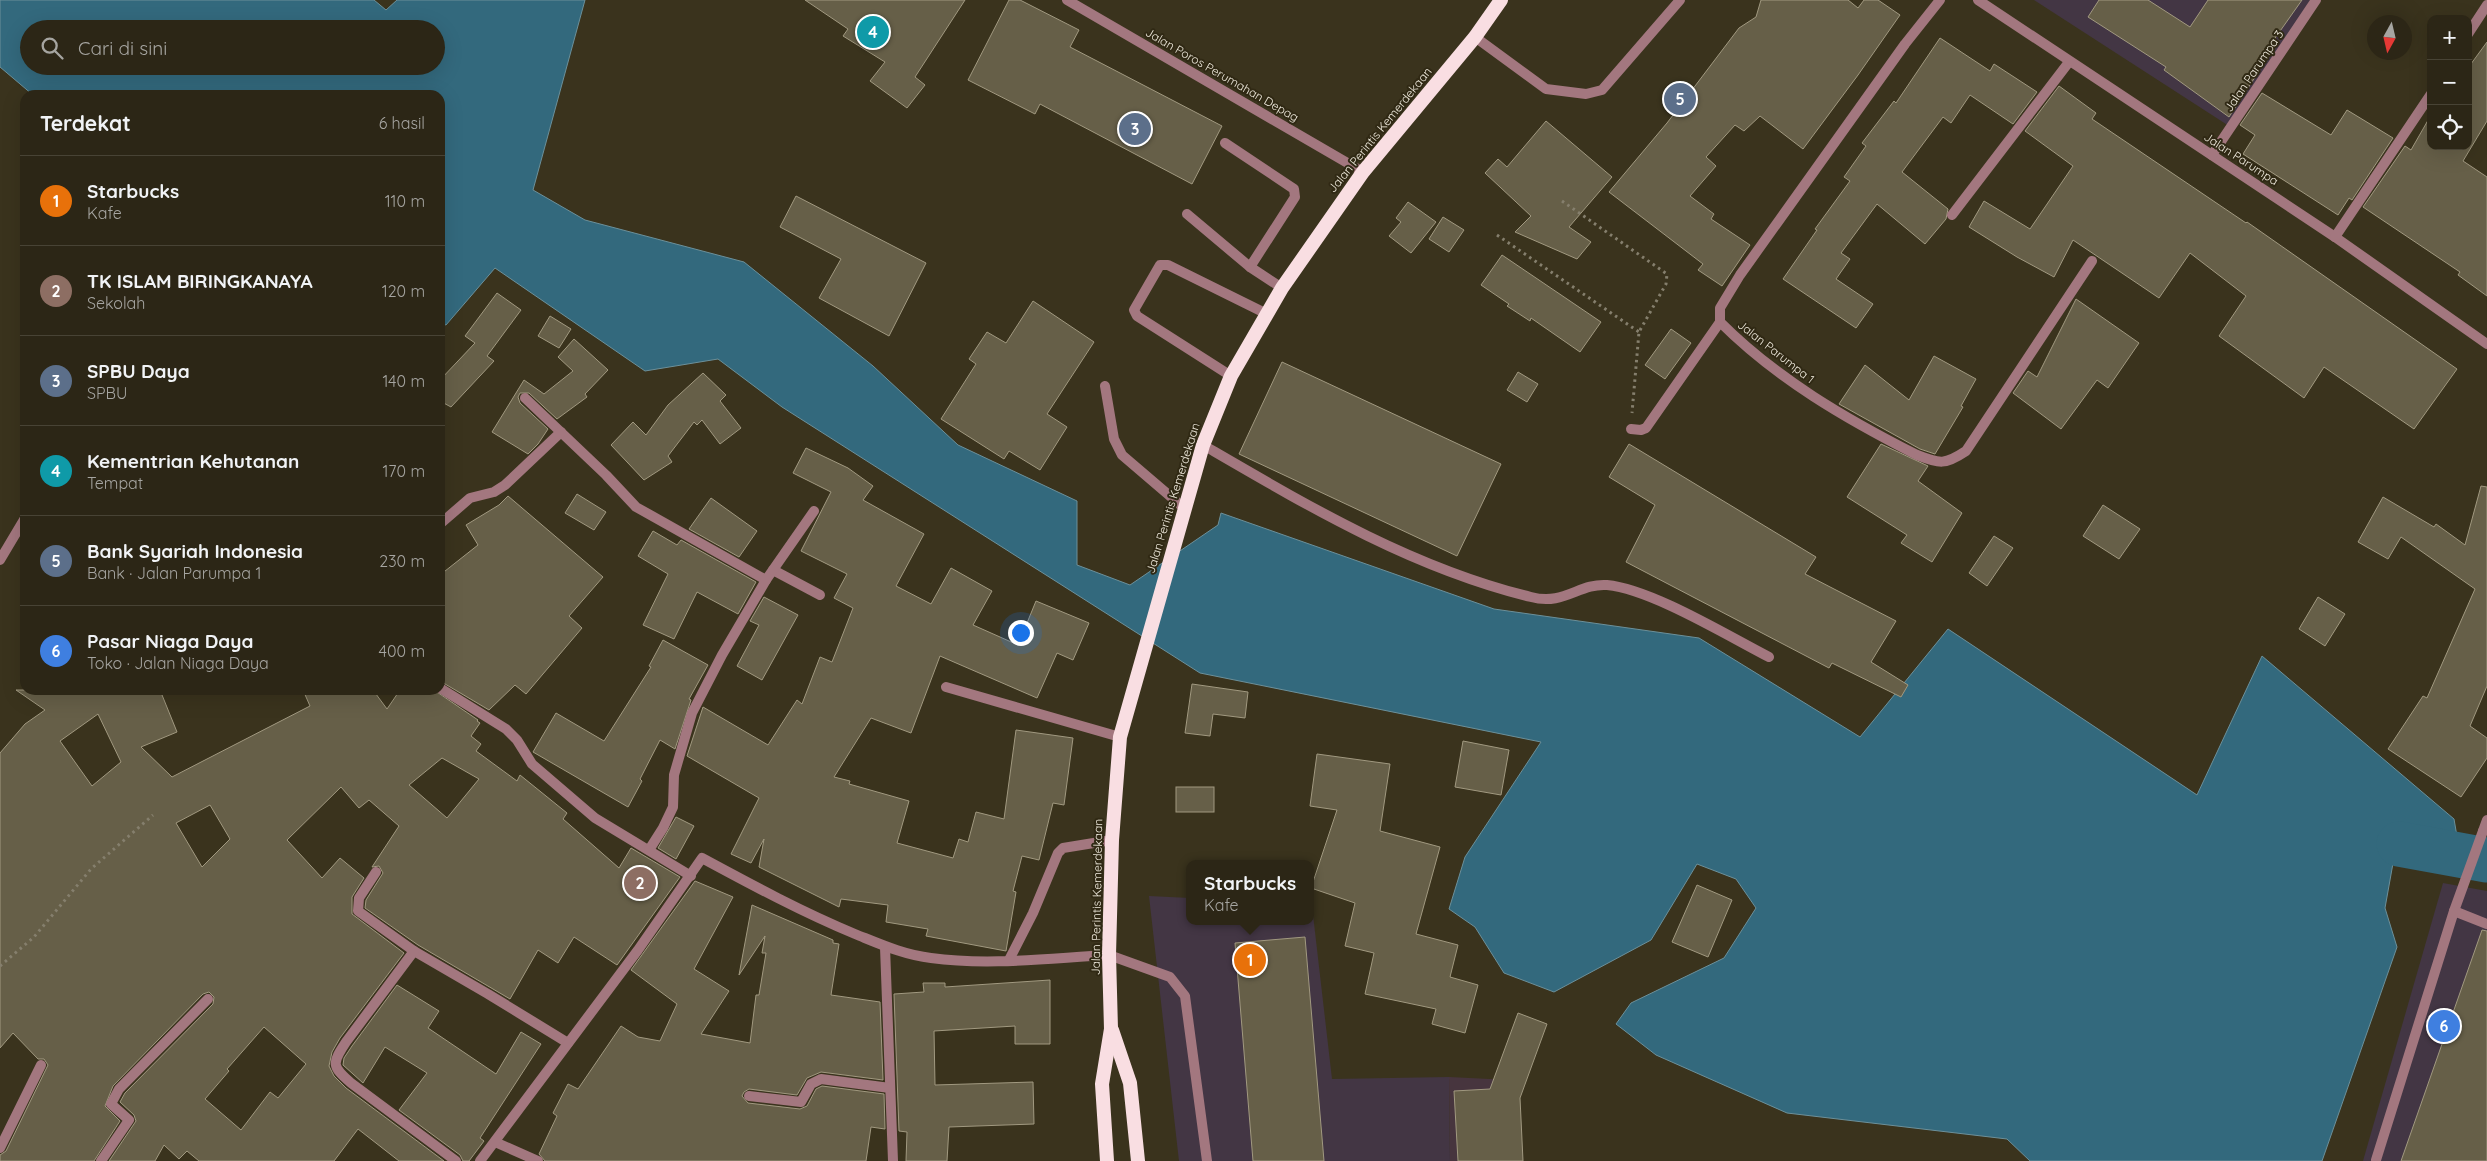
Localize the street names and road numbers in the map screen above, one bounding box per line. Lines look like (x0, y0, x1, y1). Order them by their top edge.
street label: Jalan Poros Perumahan Depag (1143, 24, 1302, 125)
street label: Jalan Parumpa 3 (2221, 27, 2286, 114)
street label: Jalan Perintis Kemerdekaan (1325, 64, 1435, 195)
street label: Jalan Parumpa (2201, 129, 2281, 188)
street label: Jalan Parumpa 1 (1735, 317, 1818, 386)
street label: Jalan Perintis Kemerdekaan (1142, 421, 1203, 575)
street label: Jalan Perintis Kemerdekaan (1088, 819, 1105, 975)

